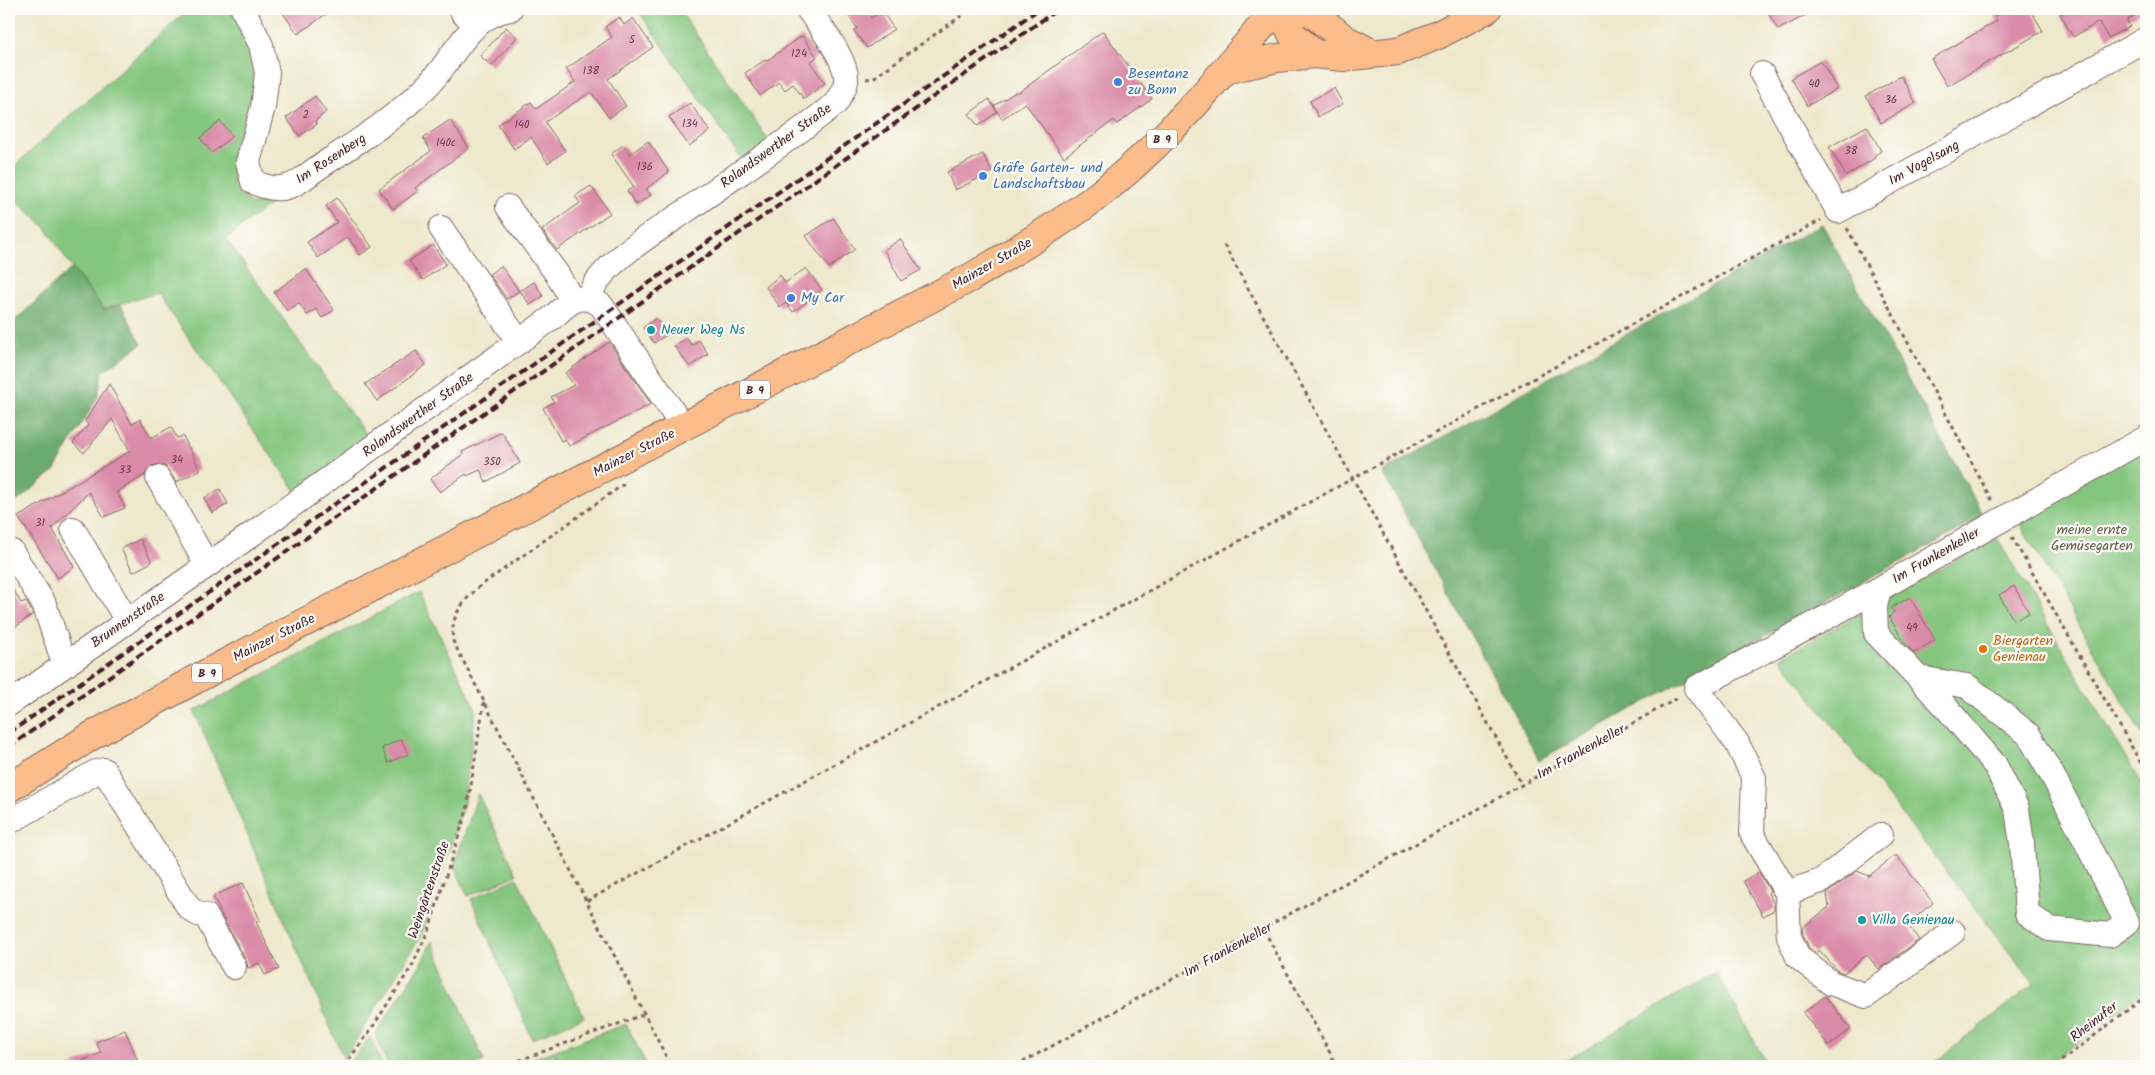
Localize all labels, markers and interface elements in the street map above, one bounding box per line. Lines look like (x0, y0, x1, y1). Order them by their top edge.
house number: 5 (629, 31, 636, 49)
house number: 124 (791, 45, 807, 63)
house number: 138 (583, 62, 600, 80)
place label: Besentanz zu Bonn (1128, 63, 1189, 101)
house number: 40 (1808, 75, 1820, 93)
marker: Besentanz zu Bonn (1112, 76, 1124, 88)
house number: 36 (1885, 91, 1897, 109)
street label: Rolandswerther Straße (716, 98, 837, 194)
house number: 2 (303, 106, 309, 124)
house number: 134 (682, 115, 698, 133)
house number: 140 (514, 116, 530, 134)
street label: Im Rosenberg (291, 128, 371, 190)
road number: B 9 (1147, 130, 1177, 148)
house number: 140c (436, 134, 456, 152)
street label: Im Vogelsang (1885, 134, 1963, 192)
house number: 38 (1845, 142, 1858, 160)
place label: Gräfe Garten- und Landschaftsbau (993, 157, 1103, 195)
house number: 136 (637, 158, 653, 176)
marker: Gräfe Garten- und Landschaftsbau (977, 170, 989, 182)
street label: Mainzer Straße (948, 232, 1037, 296)
place label: My Car (801, 287, 845, 309)
marker: My Car (785, 292, 797, 304)
place label: Neuer Weg Ns (661, 319, 745, 341)
marker: Neuer Weg Ns (645, 324, 657, 336)
street label: Rolandswerther Straße (358, 367, 479, 463)
road number: B 9 (740, 380, 770, 400)
street label: Mainzer Straße (589, 423, 680, 483)
house number: 34 (171, 451, 183, 469)
house number: 350 (483, 453, 501, 471)
house number: 33 (119, 461, 131, 479)
house number: 31 (35, 514, 45, 532)
park label: meine ernte Gemüsegarten (2051, 519, 2133, 557)
street label: Im Frankenkeller (1888, 521, 1985, 590)
street label: Brunnenstraße (86, 586, 170, 654)
street label: Mainzer Straße (229, 608, 320, 668)
house number: 49 (1906, 619, 1918, 637)
place label: Biergarten Genienau (1993, 630, 2053, 668)
marker: Biergarten Genienau (1977, 643, 1989, 655)
road number: B 9 (192, 664, 222, 682)
street label: Im Frankenkeller (1533, 718, 1630, 785)
street label: Weingärtenstraße (402, 837, 456, 942)
place label: Villa Genienau (1872, 909, 1955, 931)
marker: Villa Genienau (1856, 914, 1868, 926)
street label: Im Frankenkeller (1180, 916, 1277, 983)
street label: Rheinufer (2065, 995, 2124, 1048)

